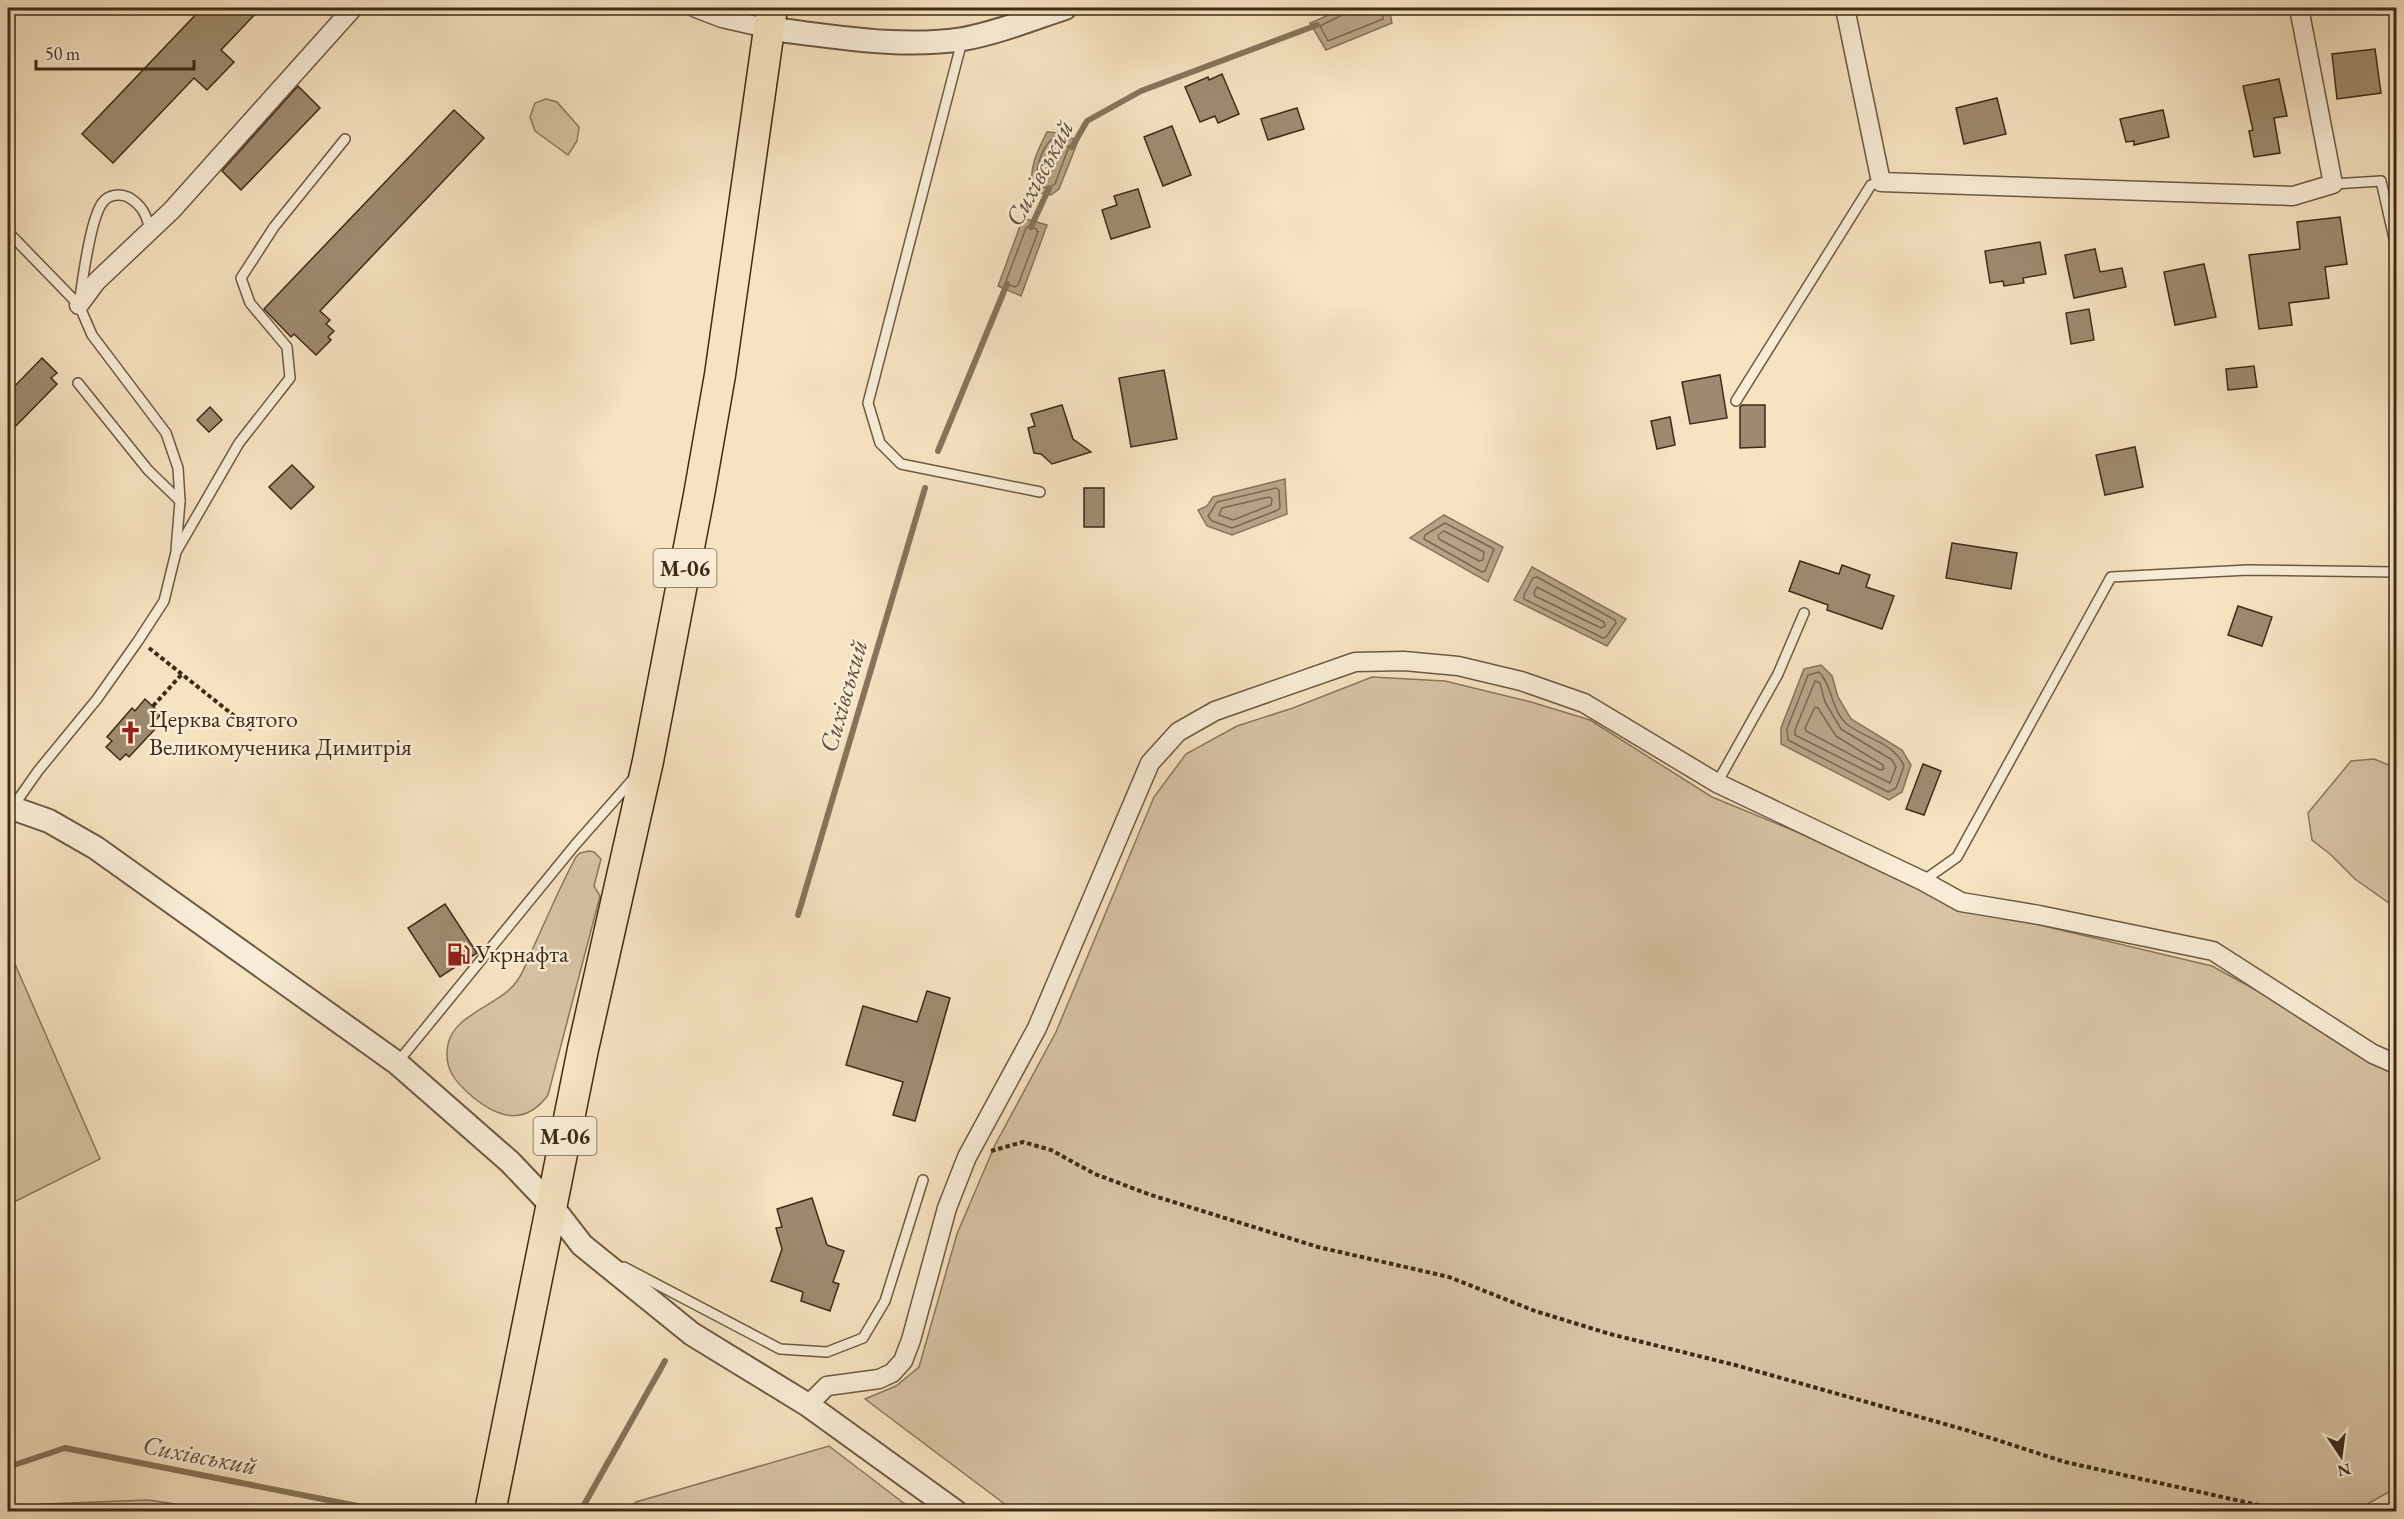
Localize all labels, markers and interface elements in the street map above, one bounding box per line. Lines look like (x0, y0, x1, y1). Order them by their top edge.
scale bar (36, 33, 194, 71)
text: 50 m (45, 42, 80, 65)
water label: Сихівський (997, 114, 1081, 232)
road number: М-06 (654, 549, 716, 587)
water label: Сихівський (811, 636, 875, 756)
place label: Церква святого Великомученика Димитрія (149, 703, 412, 762)
church icon: Церква святого Великомученика Димитрія (118, 720, 144, 746)
place label: Укрнафта (475, 938, 569, 969)
fuel station icon: Укрнафта (445, 941, 471, 967)
road number: М-06 (534, 1117, 596, 1155)
north arrow (2311, 1426, 2371, 1486)
water label: Сихівський (140, 1427, 260, 1483)
text: N (2336, 1458, 2353, 1482)

